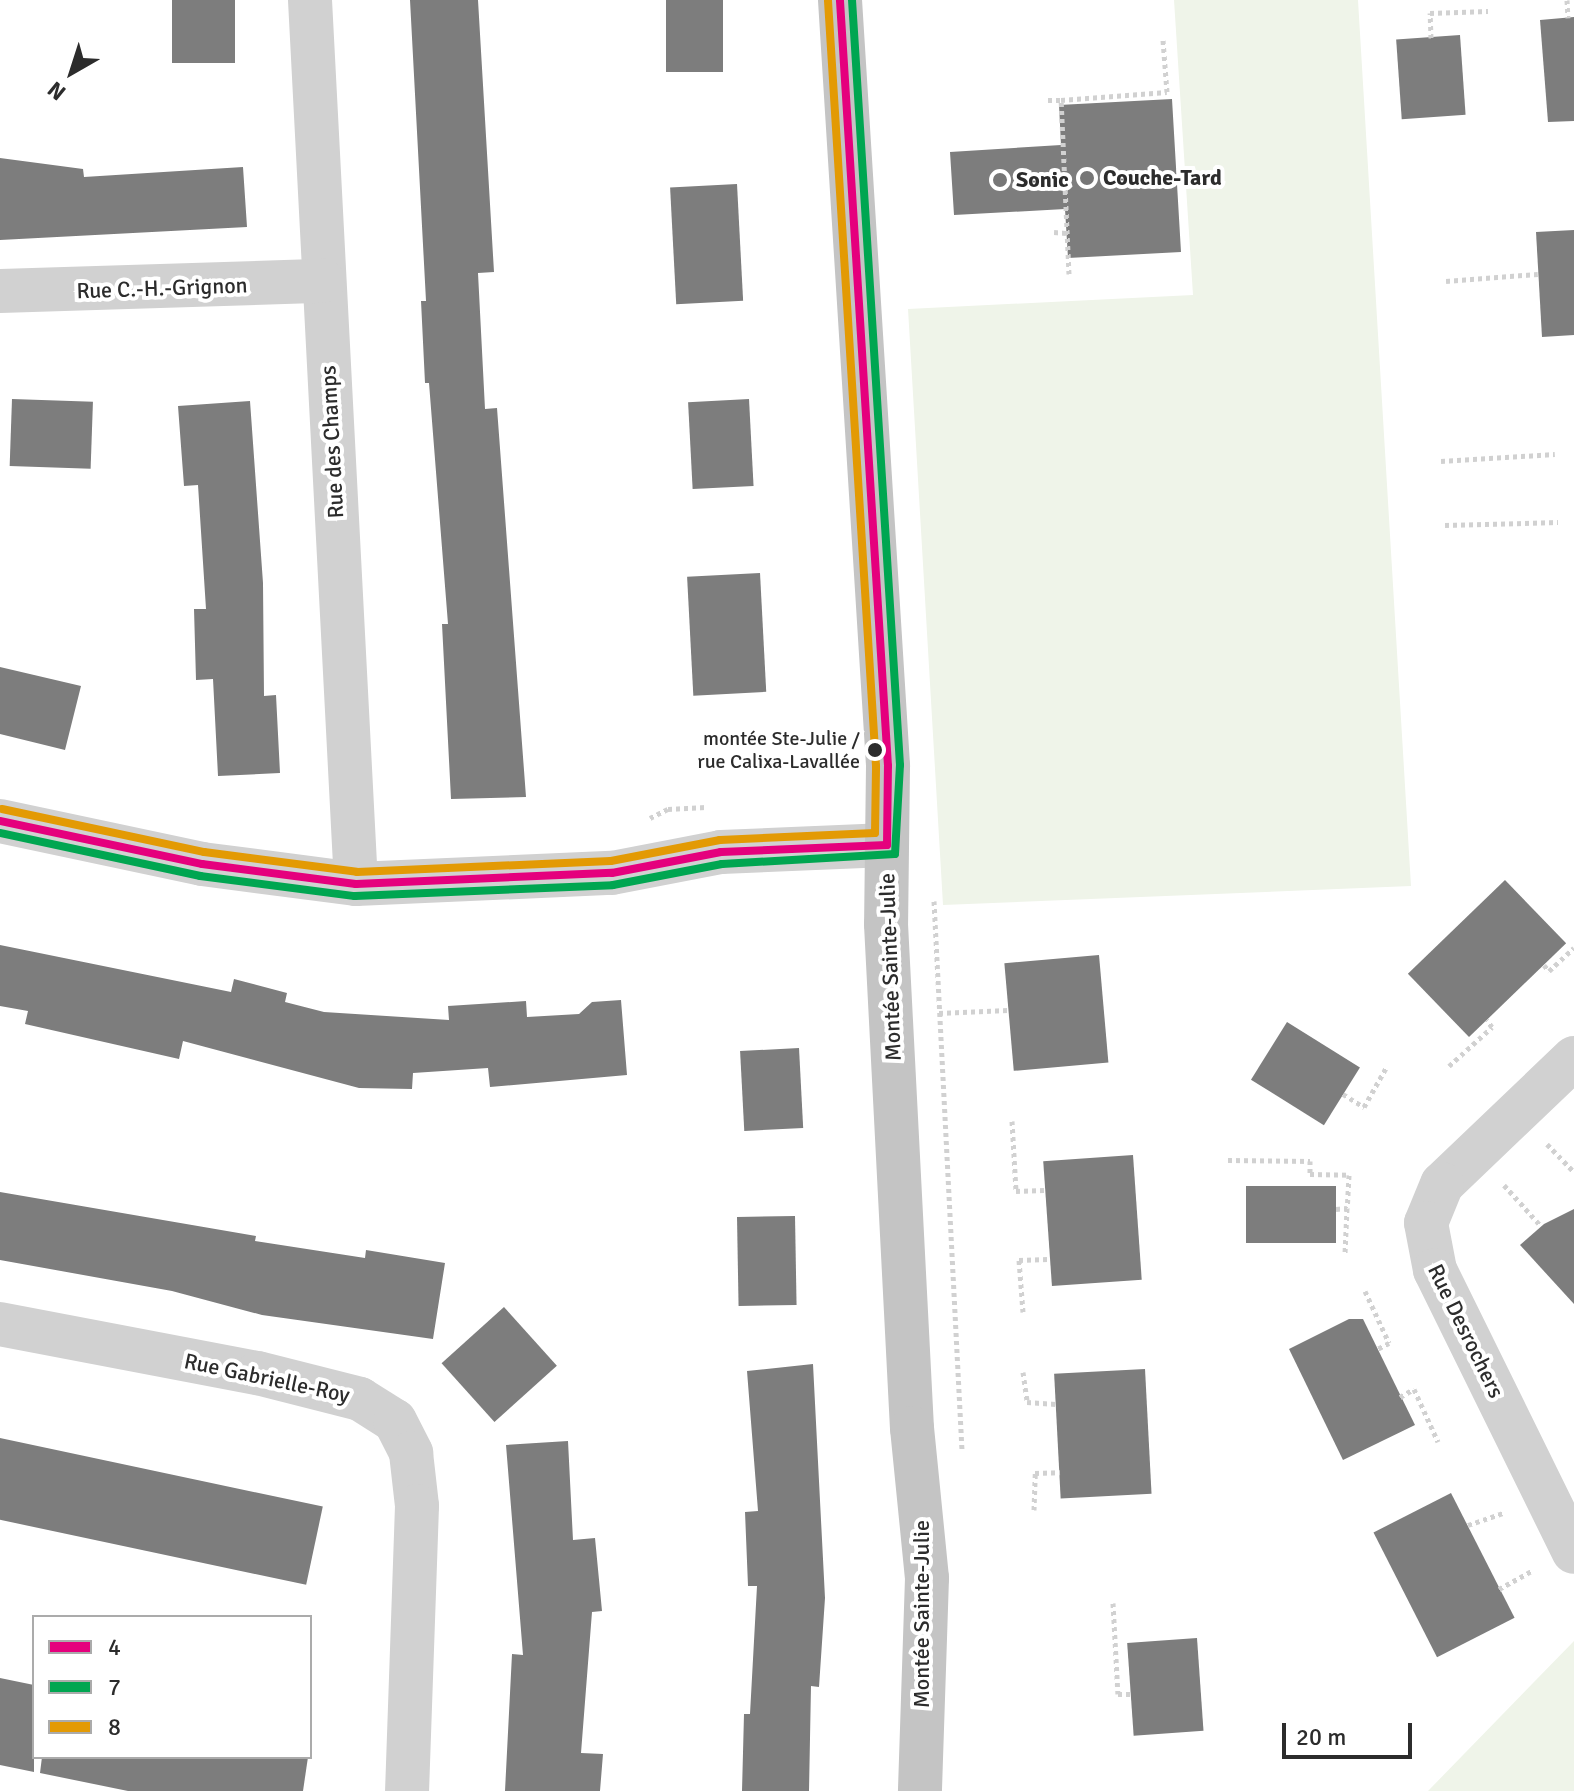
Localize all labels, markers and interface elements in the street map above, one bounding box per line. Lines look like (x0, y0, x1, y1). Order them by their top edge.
north arrow (32, 32, 112, 112)
text: N (42, 76, 71, 106)
place label: Couche-Tard (1103, 165, 1222, 191)
place label: Sonic (1016, 167, 1069, 193)
marker: Couche-Tard (1078, 169, 1096, 187)
marker: Sonic (991, 171, 1009, 189)
street label: Rue C.-H.-Grignon (76, 272, 248, 304)
street label: Rue des Champs (315, 365, 349, 519)
place label: montée Ste-Julie / rue Calixa-Lavallée (697, 726, 860, 773)
marker: montée Ste-Julie / rue Calixa-Lavallée (867, 742, 883, 758)
street label: Montée Sainte-Julie (874, 873, 906, 1061)
street label: Rue Desrochers (1422, 1260, 1510, 1402)
street label: Rue Gabrielle-Roy (182, 1348, 352, 1408)
street label: Montée Sainte-Julie (909, 1520, 935, 1708)
legend (32, 1615, 312, 1759)
text: 4 (108, 1632, 121, 1662)
text: 7 (108, 1672, 121, 1702)
scale bar (1286, 1707, 1416, 1757)
text: 8 (108, 1712, 121, 1742)
text: 20 m (1296, 1722, 1346, 1752)

